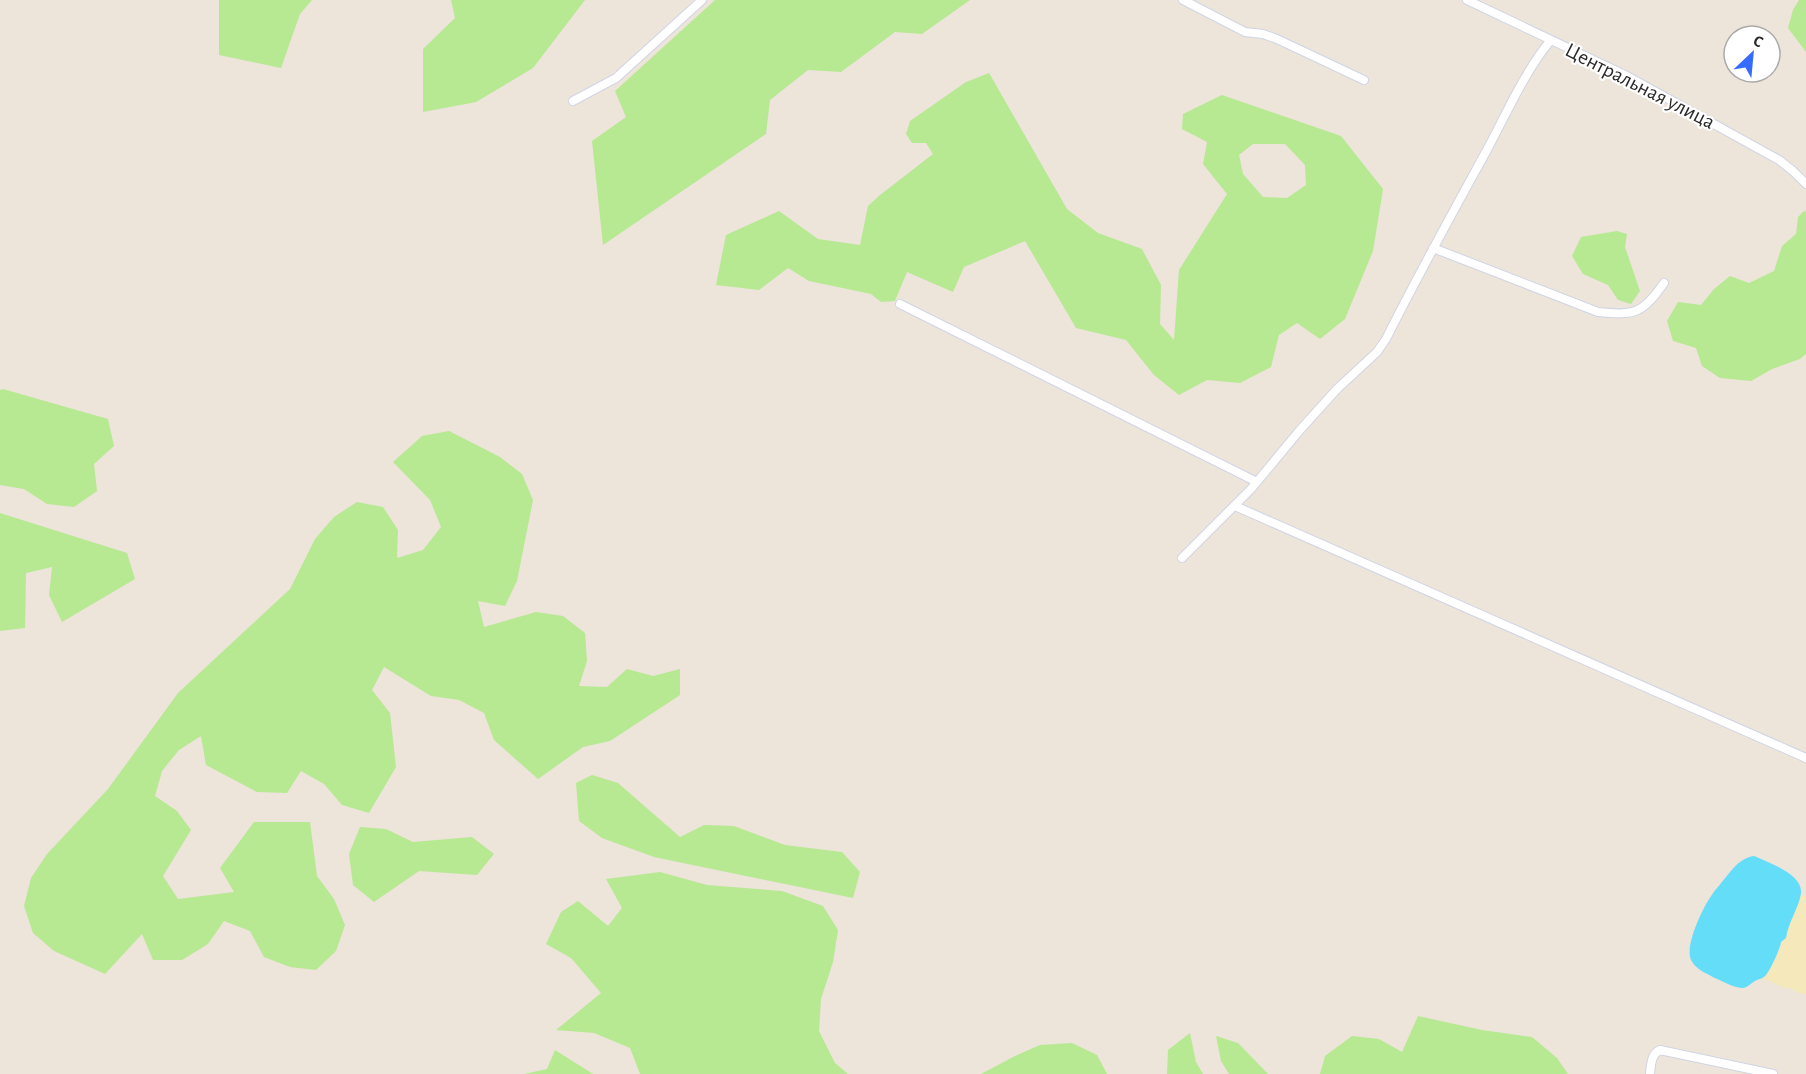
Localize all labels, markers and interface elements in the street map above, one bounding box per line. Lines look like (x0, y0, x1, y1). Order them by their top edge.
north arrow (1722, 24, 1782, 84)
text: С (1751, 32, 1766, 51)
street label: Центральная улица (1562, 39, 1719, 133)

